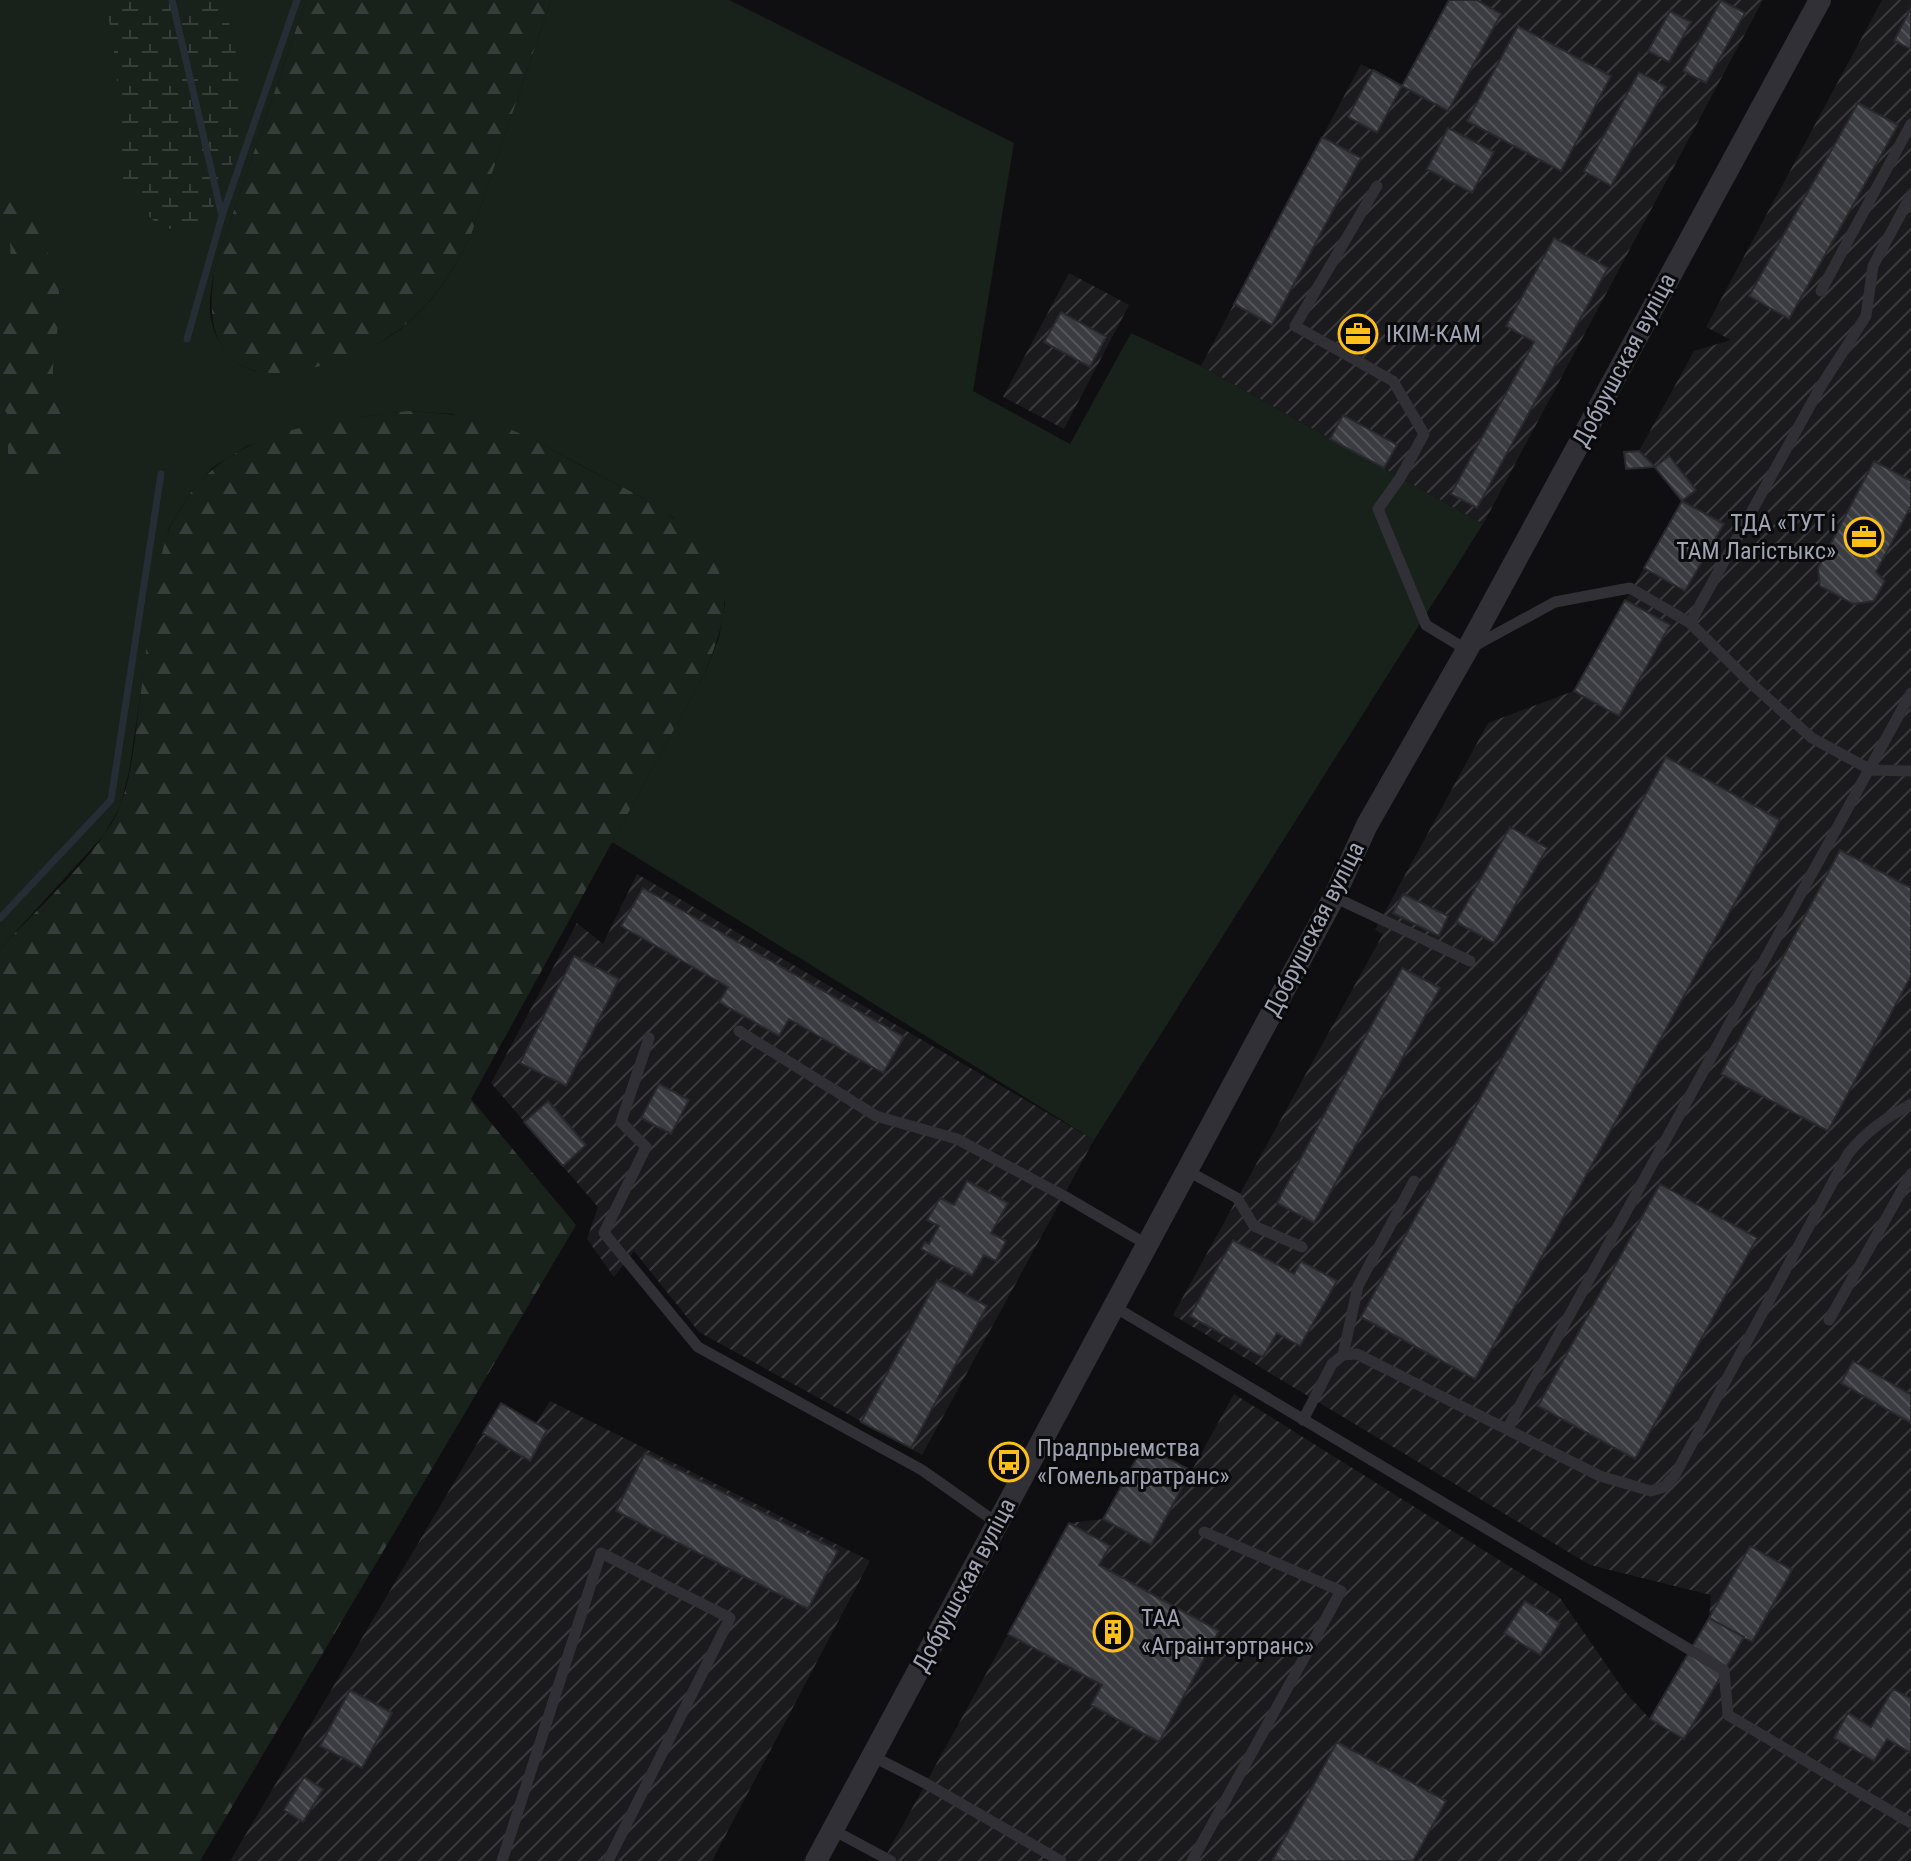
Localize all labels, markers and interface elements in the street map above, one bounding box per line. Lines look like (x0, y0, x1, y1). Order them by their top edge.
street label: Добрушская вуліца (1566, 268, 1682, 452)
office icon: ІКІМ-КАМ (1337, 313, 1379, 355)
place label: ІКІМ-КАМ (1386, 320, 1481, 348)
place label: ТДА «ТУТ і ТАМ Лагістыкс» (1676, 509, 1836, 565)
office icon: ТДА «ТУТ і ТАМ Лагістыкс» (1843, 516, 1885, 558)
street label: Добрушская вуліца (1258, 837, 1370, 1021)
place label: Прадпрыемства «Гомельагратранс» (1037, 1434, 1230, 1490)
bus stop icon: Прадпрыемства «Гомельагратранс» (988, 1441, 1030, 1483)
street label: Добрушская вуліца (906, 1493, 1022, 1677)
place label: ТАА «Аграінтэртранс» (1141, 1604, 1314, 1660)
building icon: ТАА «Аграінтэртранс» (1092, 1611, 1134, 1653)

